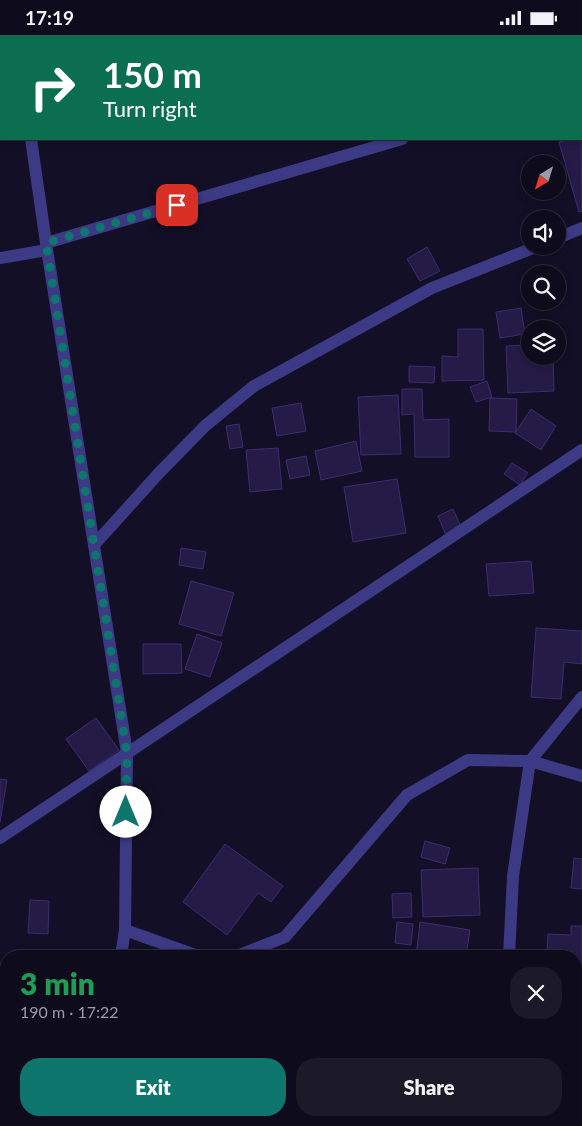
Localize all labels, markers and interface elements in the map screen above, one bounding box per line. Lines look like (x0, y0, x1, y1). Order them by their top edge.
text: 17:19 (25, 6, 74, 29)
text: 150 m (103, 53, 202, 95)
icon: right (20, 55, 85, 120)
text: Turn right (103, 95, 197, 122)
north arrow (521, 155, 566, 200)
map controls (521, 155, 566, 365)
pin (156, 184, 198, 226)
icon: arrive (163, 191, 191, 219)
button: sound (521, 210, 566, 255)
button: search (521, 265, 566, 310)
button: layers (521, 320, 566, 365)
position arrow (99, 785, 151, 837)
text: 3 min (20, 965, 95, 1001)
button: close (510, 967, 562, 1019)
text: 190 m · 17:22 (20, 1002, 119, 1021)
button: Exit (20, 1058, 286, 1116)
button: Share (296, 1058, 562, 1116)

